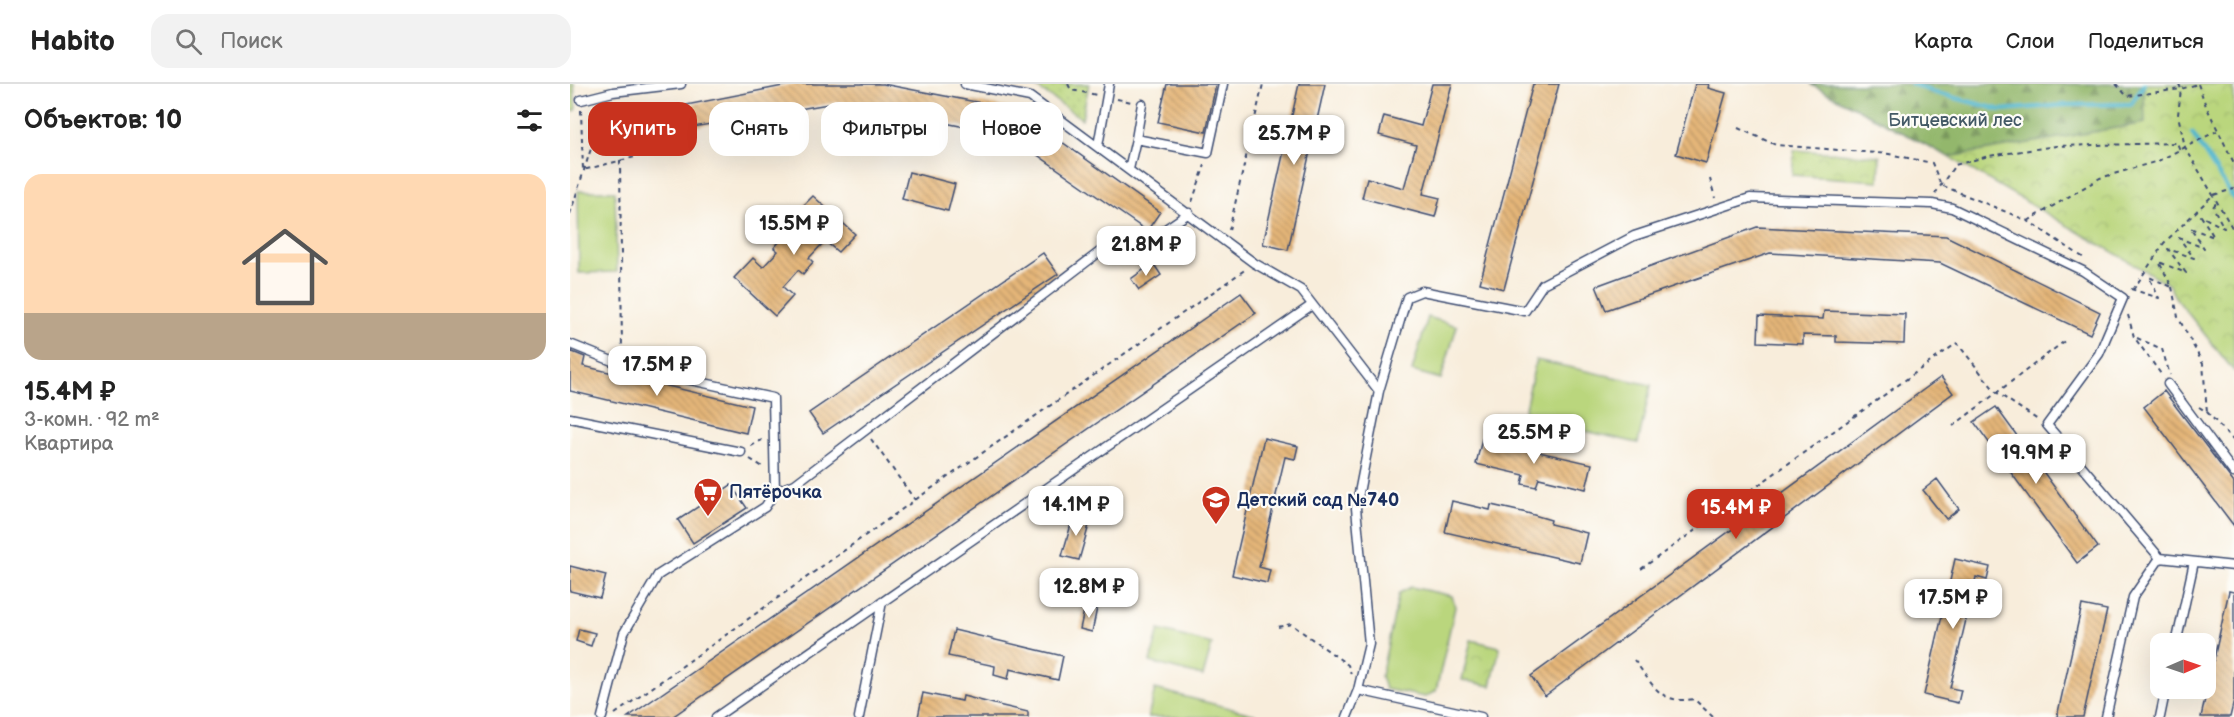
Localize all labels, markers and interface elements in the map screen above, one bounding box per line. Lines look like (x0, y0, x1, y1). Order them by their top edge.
search box (151, 14, 571, 68)
text: Habito (30, 25, 115, 58)
icon: search (172, 25, 205, 58)
text: Поиск (220, 28, 283, 55)
text: Карта (1914, 29, 1973, 54)
text: Слои (2006, 29, 2055, 54)
text: Поделиться (2088, 29, 2204, 54)
chip: Купить (588, 102, 697, 156)
chip: Снять (709, 102, 809, 156)
chip: Фильтры (821, 102, 948, 156)
chip: Новое (960, 102, 1063, 156)
icon: filters (513, 104, 546, 137)
text: Объектов: 10 (24, 105, 182, 136)
park label: Битцевский лес (1888, 110, 2022, 131)
pin: 25.7M ₽ (1239, 115, 1349, 166)
text: 25.7M ₽ (1257, 122, 1331, 146)
pin: 15.5M ₽ (739, 205, 849, 256)
text: 15.5M ₽ (759, 212, 829, 236)
icon: home (231, 213, 339, 321)
pin: 21.8M ₽ (1091, 226, 1201, 277)
text: 21.8M ₽ (1111, 233, 1181, 257)
pin: 17.5M ₽ (602, 346, 712, 397)
text: 17.5M ₽ (622, 353, 692, 377)
text: 15.4M ₽ (24, 377, 116, 408)
text: 3-комн. · 92 m² (24, 408, 160, 432)
pin: 25.5M ₽ (1479, 414, 1589, 465)
text: 25.5M ₽ (1497, 421, 1571, 445)
text: Квартира (24, 432, 114, 456)
pin: 19.9M ₽ (1981, 434, 2091, 485)
text: 19.9M ₽ (2001, 441, 2071, 465)
supermarket icon: Пятёрочка (692, 476, 724, 518)
place label: Пятёрочка (729, 482, 822, 503)
school or university icon: Детский сад №740 (1200, 484, 1232, 526)
pin: 14.1M ₽ (1021, 486, 1131, 537)
pin: 15.4M ₽ (1681, 489, 1791, 540)
place label: Детский сад №740 (1237, 490, 1399, 511)
text: 14.1M ₽ (1042, 493, 1110, 517)
text: 15.4M ₽ (1701, 496, 1771, 520)
pin: 12.8M ₽ (1034, 568, 1144, 619)
text: 12.8M ₽ (1053, 575, 1125, 599)
pin: 17.5M ₽ (1898, 579, 2008, 630)
text: 17.5M ₽ (1918, 586, 1988, 610)
north arrow (2150, 633, 2216, 699)
map controls (2150, 633, 2216, 699)

